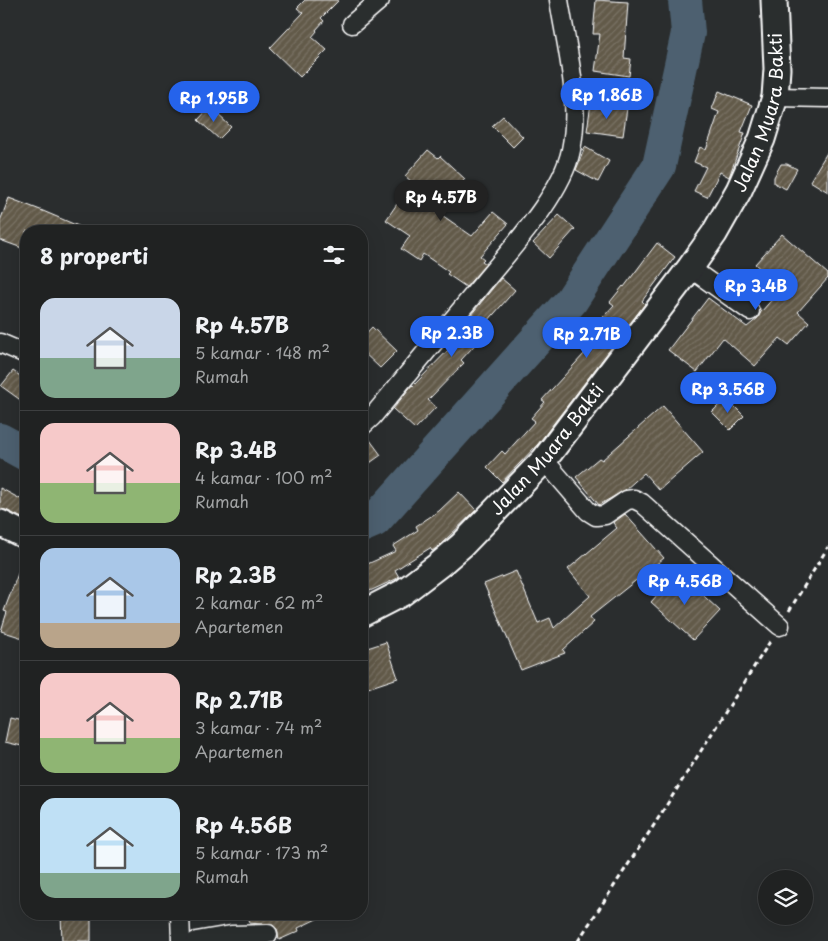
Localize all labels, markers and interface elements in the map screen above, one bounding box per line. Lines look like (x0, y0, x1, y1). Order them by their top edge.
street label: Jalan Muara Bakti (725, 32, 789, 196)
pin: Rp 1.86B (555, 78, 659, 120)
pin: Rp 1.95B (162, 80, 266, 123)
text: Rp 1.86B (572, 82, 642, 106)
text: Rp 1.95B (180, 85, 248, 109)
pin: Rp 4.57B (389, 180, 493, 222)
text: Rp 4.57B (405, 184, 477, 208)
text: 8 properti (40, 239, 148, 271)
icon: filters (320, 241, 348, 269)
pin: Rp 3.4B (710, 268, 802, 311)
text: Rp 3.4B (725, 273, 787, 297)
text: Rp 4.57B (195, 308, 289, 340)
pin: Rp 2.3B (406, 316, 498, 358)
pin: Rp 2.71B (535, 316, 639, 359)
icon: home (80, 318, 140, 378)
text: Rp 2.3B (421, 320, 483, 344)
text: Rp 2.71B (553, 321, 621, 345)
text: 5 kamar · 148 m² (195, 340, 330, 364)
text: Rumah (195, 364, 249, 388)
pin: Rp 3.56B (676, 372, 780, 414)
text: Rp 3.56B (691, 376, 765, 400)
street label: Jalan Muara Bakti (483, 377, 610, 521)
text: Rp 3.4B (195, 433, 277, 465)
icon: home (80, 443, 140, 503)
text: 4 kamar · 100 m² (195, 465, 332, 489)
text: Rumah (195, 489, 249, 513)
text: Rp 2.3B (195, 558, 277, 590)
pin: Rp 4.56B (633, 564, 737, 606)
icon: home (80, 568, 140, 628)
text: Rp 4.56B (648, 568, 722, 592)
text: 2 kamar · 62 m² (195, 590, 323, 614)
text: Apartemen (195, 614, 284, 638)
text: Rp 2.71B (195, 683, 283, 715)
icon: home (80, 693, 140, 753)
text: 3 kamar · 74 m² (195, 715, 322, 739)
text: Apartemen (195, 739, 284, 763)
text: Rp 4.56B (195, 808, 292, 840)
icon: home (80, 818, 140, 878)
text: 5 kamar · 173 m² (195, 840, 328, 864)
text: Rumah (195, 864, 249, 888)
map controls (758, 870, 813, 925)
button: layers (758, 870, 813, 925)

